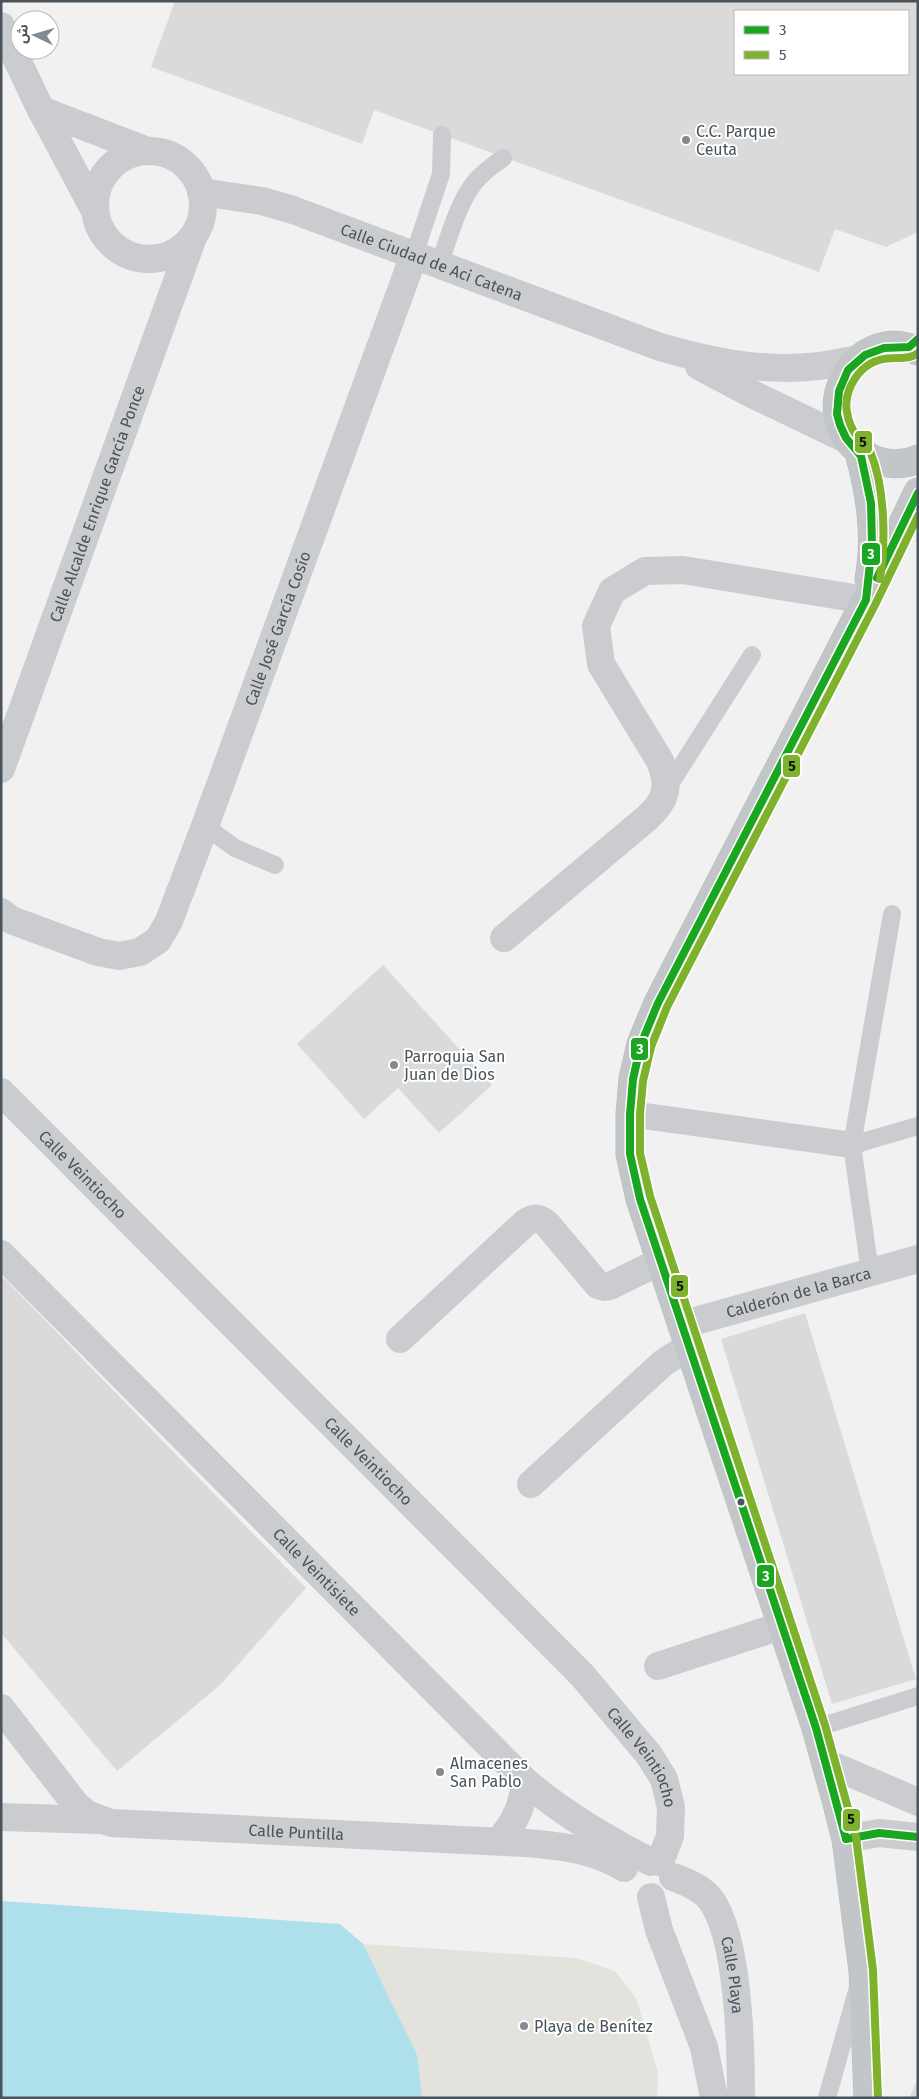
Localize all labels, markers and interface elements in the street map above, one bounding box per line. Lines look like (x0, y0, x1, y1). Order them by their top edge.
north arrow (10, 10, 60, 60)
legend (734, 10, 909, 75)
text: 3 (779, 21, 787, 39)
text: ش (13, 24, 32, 44)
text: 5 (779, 46, 787, 64)
place label: C.C. Parque Ceuta (696, 122, 776, 159)
marker: C.C. Parque Ceuta (680, 134, 692, 146)
street label: Calle Ciudad de Aci Catena (338, 219, 525, 304)
street label: Calle Alcalde Enrique García Ponce (45, 383, 148, 625)
line badge: 5 (854, 430, 873, 454)
text: 5 (859, 434, 867, 451)
line badge: 3 (861, 542, 881, 566)
text: 3 (866, 546, 875, 563)
street label: Calle José García Cosío (240, 548, 314, 708)
line badge: 5 (782, 754, 801, 778)
text: 5 (788, 758, 796, 775)
line badge: 3 (630, 1037, 649, 1061)
text: 3 (635, 1041, 644, 1058)
place label: Parroquia San Juan de Dios (404, 1047, 505, 1084)
marker: Parroquia San Juan de Dios (388, 1059, 400, 1071)
street label: Calle Veintiocho (35, 1126, 131, 1222)
street label: Calderón de la Barca (724, 1263, 873, 1321)
line badge: 5 (670, 1274, 689, 1298)
text: 5 (676, 1278, 684, 1295)
street label: Calle Veintiocho (321, 1413, 417, 1509)
unlabelled marker (736, 1497, 746, 1507)
street label: Calle Veintisiete (269, 1524, 365, 1620)
line badge: 3 (756, 1564, 775, 1588)
text: 3 (761, 1568, 770, 1585)
street label: Calle Veintiocho (603, 1703, 680, 1809)
place label: Almacenes San Pablo (450, 1754, 528, 1791)
marker: Almacenes San Pablo (434, 1766, 446, 1778)
line badge: 5 (842, 1808, 861, 1832)
text: 5 (847, 1811, 855, 1828)
street label: Calle Puntilla (248, 1820, 345, 1844)
street label: Calle Playa (717, 1934, 748, 2015)
place label: Playa de Benítez (534, 2017, 653, 2036)
marker: Playa de Benítez (518, 2020, 530, 2032)

